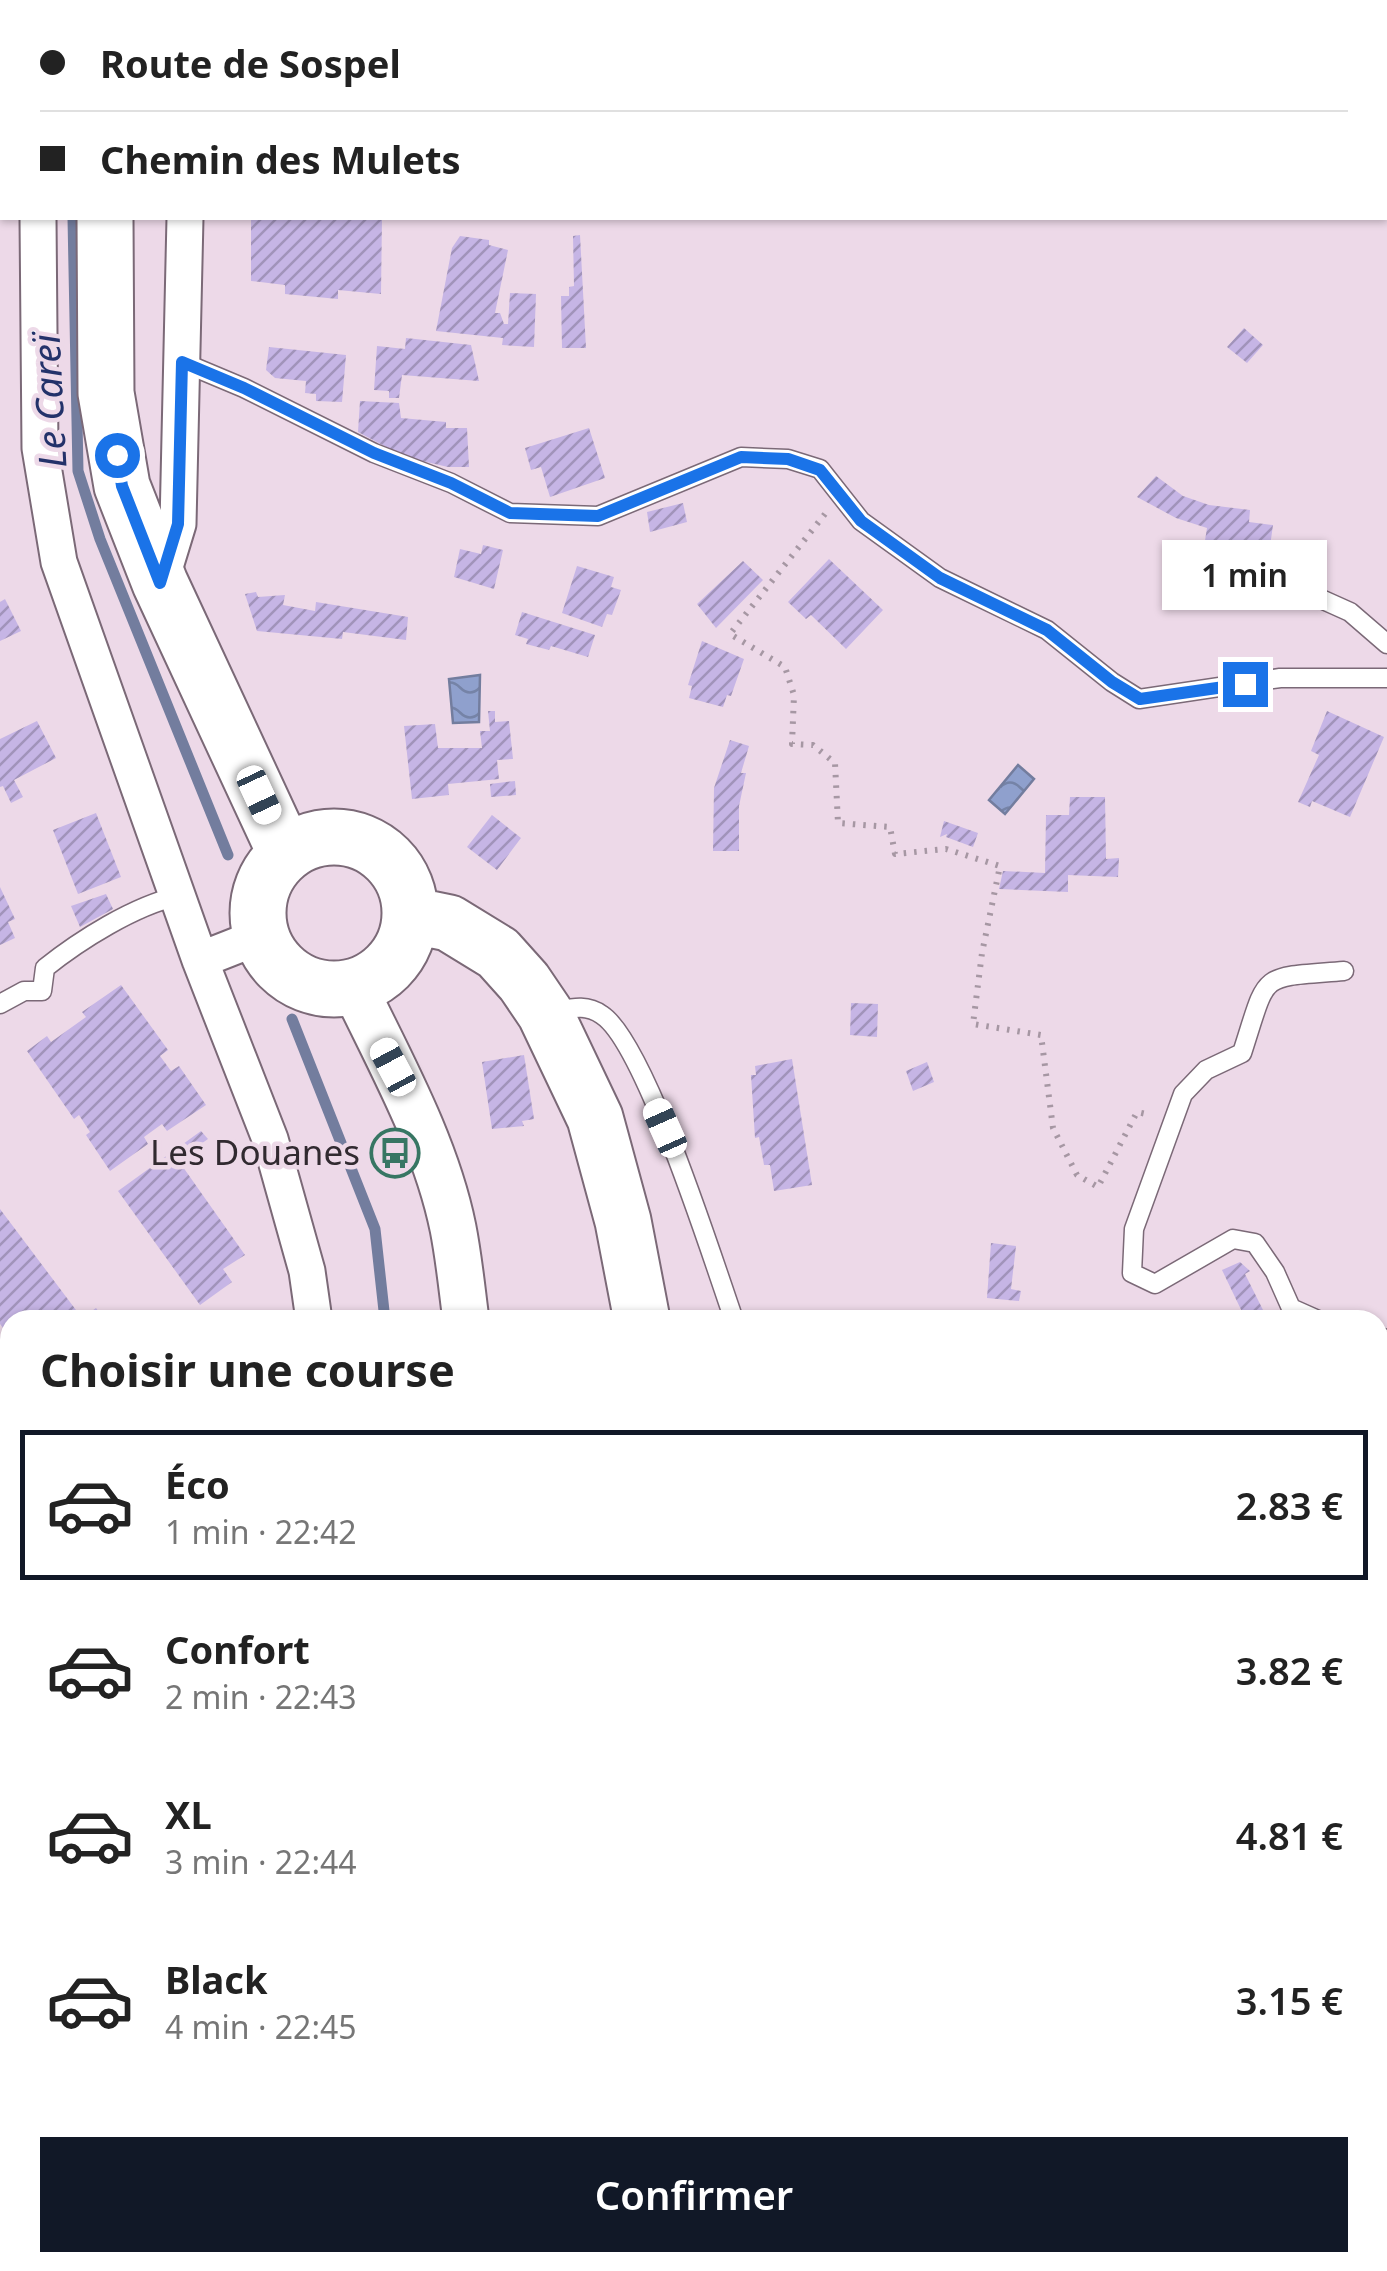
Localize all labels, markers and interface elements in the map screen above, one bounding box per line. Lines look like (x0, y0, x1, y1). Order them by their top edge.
text: Route de Sospel (100, 37, 401, 89)
text: Chemin des Mulets (100, 133, 461, 185)
water label: Le Careï (18, 329, 77, 469)
route start (95, 433, 140, 478)
callout: 1 min (1162, 539, 1328, 609)
text: 1 min (1201, 553, 1288, 596)
route end (1223, 662, 1268, 707)
car (233, 761, 285, 829)
car (366, 1033, 420, 1101)
car (639, 1094, 691, 1162)
bus stop icon: Les Douanes (369, 1127, 421, 1179)
place label: Les Douanes (150, 1128, 360, 1175)
text: Choisir une course (40, 1339, 455, 1400)
text: Éco (165, 1458, 230, 1510)
icon: car (45, 1460, 135, 1550)
text: 2.83 € (1236, 1479, 1343, 1531)
text: 1 min · 22:42 (165, 1510, 357, 1553)
text: Confort (165, 1623, 310, 1675)
icon: car (45, 1625, 135, 1715)
text: 3.82 € (1236, 1644, 1343, 1696)
text: 2 min · 22:43 (165, 1675, 357, 1718)
text: XL (165, 1788, 212, 1840)
icon: car (45, 1790, 135, 1880)
text: 4.81 € (1236, 1809, 1343, 1861)
text: 3 min · 22:44 (165, 1840, 357, 1883)
text: Black (165, 1953, 268, 2005)
icon: car (45, 1955, 135, 2045)
text: 3.15 € (1236, 1974, 1343, 2026)
text: 4 min · 22:45 (165, 2005, 357, 2048)
button: Confirmer (40, 2137, 1348, 2252)

